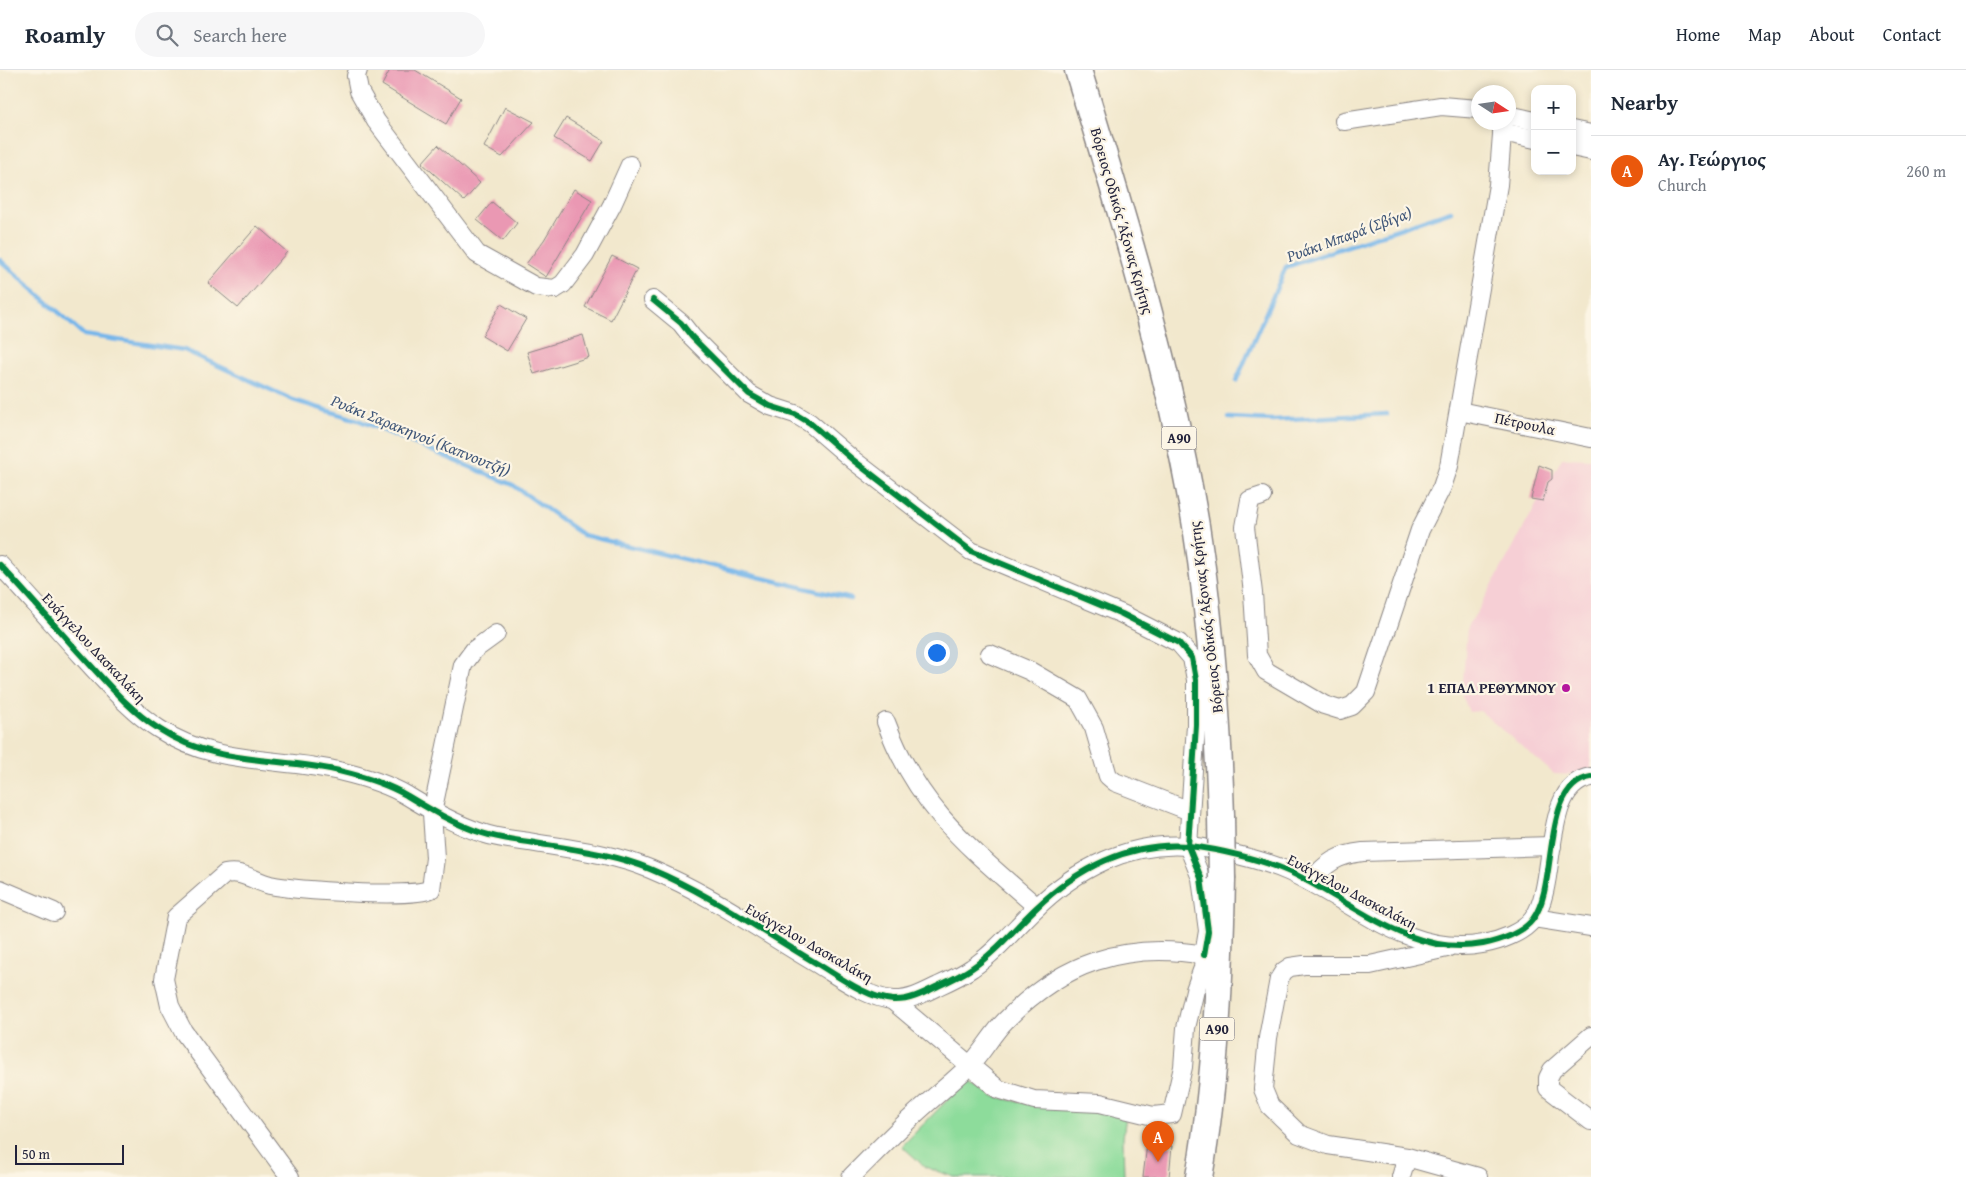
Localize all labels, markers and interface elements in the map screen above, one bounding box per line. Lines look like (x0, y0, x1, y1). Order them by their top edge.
search box (135, 12, 485, 57)
text: Roamly (25, 17, 105, 52)
icon: search (153, 21, 181, 49)
text: Search here (193, 21, 287, 49)
text: Home (1676, 21, 1720, 48)
text: Map (1748, 21, 1781, 48)
text: About (1809, 21, 1855, 48)
text: Contact (1883, 21, 1941, 48)
north arrow (1471, 85, 1516, 130)
map controls (1531, 85, 1576, 175)
button: + (1531, 85, 1576, 130)
text: Nearby (1611, 87, 1678, 118)
street label: Βόρειος Οδικός Άξονας Κρήτης (1086, 125, 1159, 317)
button: − (1531, 130, 1576, 175)
text: Αγ. Γεώργιος (1658, 145, 1766, 173)
text: A (1622, 159, 1632, 183)
text: 260 m (1906, 159, 1946, 183)
text: Church (1658, 173, 1707, 197)
water label: Ρυάκι Μπαρά (Σβίγα) (1282, 200, 1415, 268)
water label: Ρυάκι Σαρακηνού (Καπνουτζή) (327, 388, 514, 482)
street label: Πέτρουλα (1493, 407, 1557, 440)
road number: Α90 (1162, 426, 1196, 449)
street label: Βόρειος Οδικός Άξονας Κρήτης (1183, 519, 1228, 714)
street label: Ευάγγελου Δασκαλάκη (38, 588, 151, 707)
your location (924, 640, 950, 666)
place label: 1 ΕΠΑΛ ΡΕΘΥΜΝΟΥ (1427, 677, 1557, 698)
marker: 1 ΕΠΑΛ ΡΕΘΥΜΝΟΥ (1560, 682, 1572, 694)
street label: Ευάγγελου Δασκαλάκη (1284, 849, 1421, 935)
street label: Ευάγγελου Δασκαλάκη (742, 898, 877, 988)
road number: Α90 (1200, 1018, 1234, 1041)
pin: A (1142, 1121, 1174, 1162)
scale bar (15, 1142, 124, 1165)
text: 50 m (22, 1144, 50, 1164)

